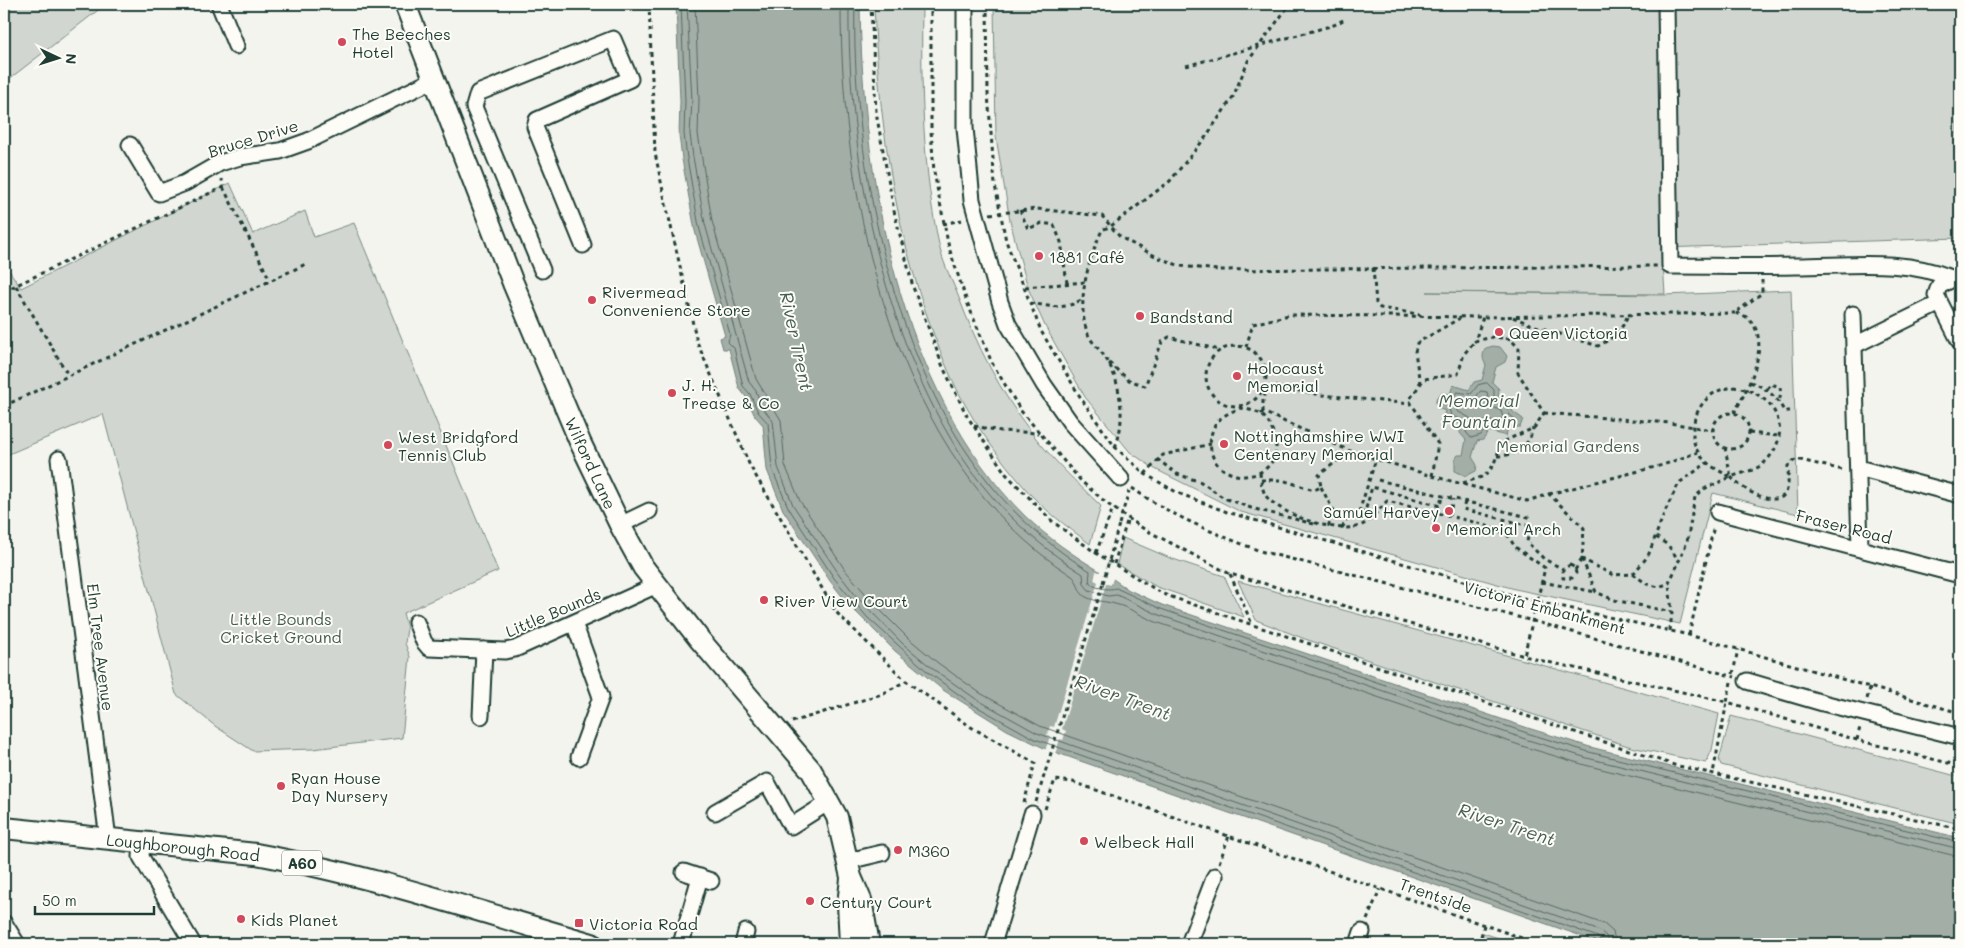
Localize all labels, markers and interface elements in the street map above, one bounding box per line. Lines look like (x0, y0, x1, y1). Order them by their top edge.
place label: The Beeches Hotel (352, 23, 451, 62)
north arrow (32, 32, 82, 82)
marker: The Beeches Hotel (336, 36, 348, 48)
text: N (62, 53, 81, 65)
street label: Bruce Drive (205, 114, 301, 162)
place label: 1881 Café (1049, 246, 1125, 267)
marker: 1881 Café (1033, 250, 1045, 262)
place label: Rivermead Convenience Store (602, 281, 751, 320)
water label: River Trent (775, 289, 819, 393)
marker: Rivermead Convenience Store (586, 294, 598, 306)
place label: Bandstand (1150, 306, 1233, 327)
marker: Bandstand (1134, 310, 1146, 322)
place label: Queen Victoria (1509, 322, 1628, 343)
marker: Queen Victoria (1493, 326, 1505, 338)
place label: Holocaust Memorial (1247, 357, 1324, 396)
marker: Holocaust Memorial (1231, 370, 1243, 382)
place label: J. H. Trease & Co (682, 374, 779, 413)
marker: J. H. Trease & Co (666, 387, 678, 399)
water label: Memorial Fountain (1439, 388, 1520, 433)
street label: Wilford Lane (561, 414, 621, 512)
place label: Nottinghamshire WWI Centenary Memorial (1234, 425, 1404, 464)
place label: West Bridgford Tennis Club (398, 426, 518, 465)
park label: Memorial Gardens (1496, 435, 1640, 456)
marker: Nottinghamshire WWI Centenary Memorial (1218, 438, 1230, 450)
marker: West Bridgford Tennis Club (382, 439, 394, 451)
place label: Samuel Harvey (1323, 501, 1439, 522)
street label: Fraser Road (1794, 504, 1894, 548)
marker: Samuel Harvey (1443, 505, 1455, 517)
place label: Memorial Arch (1446, 518, 1560, 539)
marker: Memorial Arch (1430, 522, 1442, 534)
street label: Victoria Embankment (1462, 575, 1628, 639)
street label: Elm Tree Avenue (83, 582, 119, 712)
street label: Little Bounds (502, 583, 604, 641)
place label: River View Court (774, 590, 908, 611)
marker: River View Court (758, 594, 770, 606)
park label: Little Bounds Cricket Ground (220, 608, 342, 647)
water label: River Trent (1072, 669, 1174, 725)
place label: Ryan House Day Nursery (291, 767, 388, 806)
marker: Ryan House Day Nursery (275, 780, 287, 792)
water label: River Trent (1455, 797, 1559, 851)
street label: Loughborough Road (105, 828, 261, 866)
place label: Welbeck Hall (1094, 831, 1195, 852)
marker: Welbeck Hall (1078, 835, 1090, 847)
place label: M360 (908, 840, 950, 861)
marker: M360 (892, 844, 904, 856)
road number: A60 (282, 850, 322, 876)
street label: Trentside (1397, 873, 1475, 917)
scale bar (35, 883, 154, 915)
text: 50 m (42, 890, 77, 910)
place label: Century Court (820, 891, 932, 912)
marker: Century Court (804, 895, 816, 907)
place label: Kids Planet (251, 909, 338, 930)
marker: Kids Planet (235, 913, 247, 925)
place label: Victoria Road (589, 913, 698, 934)
marker: Victoria Road (573, 917, 585, 929)

